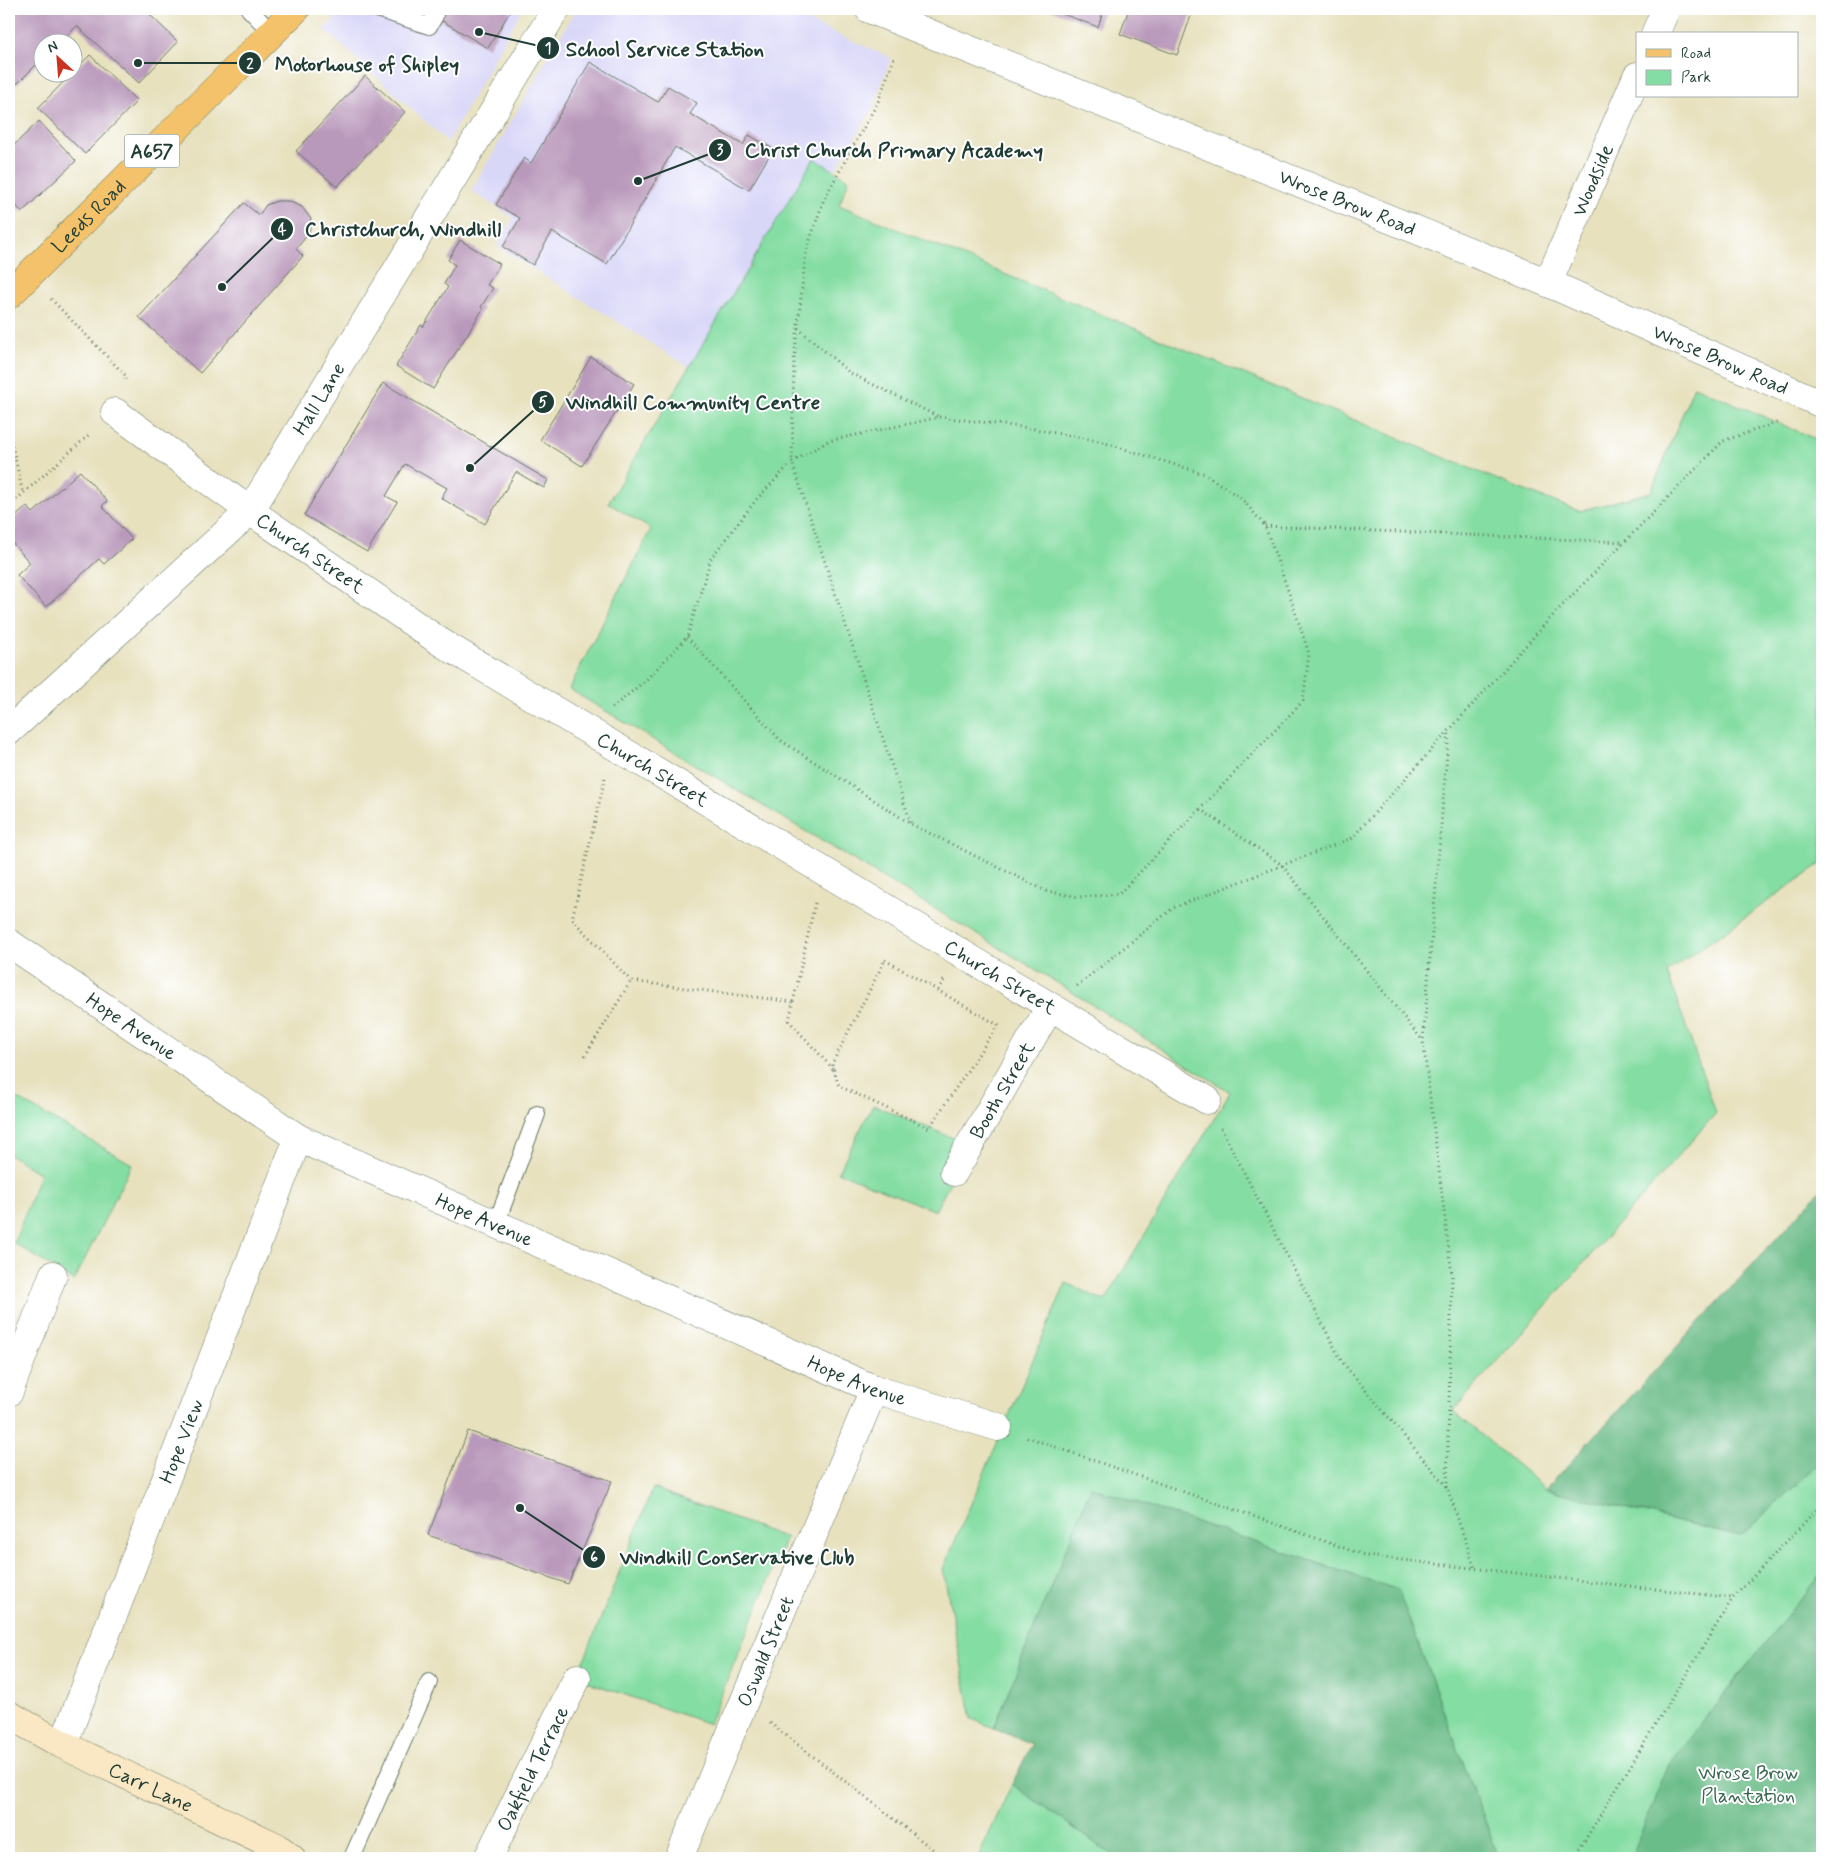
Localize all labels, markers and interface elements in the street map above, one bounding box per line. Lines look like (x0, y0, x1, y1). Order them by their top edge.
callout: School Service Station (535, 30, 771, 66)
north arrow (32, 32, 82, 82)
legend (1636, 32, 1798, 98)
text: School Service Station (566, 36, 764, 64)
text: N (45, 37, 61, 57)
text: 1 (545, 39, 551, 59)
text: Road (1681, 44, 1711, 64)
callout: Motorhouse of Shipley (238, 45, 471, 81)
text: Motorhouse of Shipley (275, 51, 460, 79)
text: 2 (246, 55, 254, 75)
text: Park (1681, 68, 1711, 88)
callout: Christ Church Primary Academy (707, 132, 1055, 168)
road number: A657 (124, 134, 180, 168)
text: Christ Church Primary Academy (745, 137, 1044, 165)
street label: Woodside (1566, 140, 1621, 221)
text: 3 (717, 141, 724, 161)
street label: Wrose Brow Road (1274, 164, 1420, 243)
street label: Leeds Road (46, 174, 132, 260)
callout: Christchurch, Windhill (269, 211, 511, 247)
text: Christchurch, Windhill (305, 216, 501, 244)
text: 4 (278, 220, 287, 240)
street label: Wrose Brow Road (1648, 319, 1792, 402)
street label: Hall Lane (287, 358, 352, 441)
callout: Windhill Community Centre (531, 384, 830, 420)
text: Windhill Community Centre (565, 389, 820, 417)
text: 5 (538, 393, 548, 413)
street label: Church Street (250, 507, 370, 601)
street label: Church Street (591, 726, 713, 814)
street label: Church Street (939, 934, 1061, 1022)
street label: Hope Avenue (80, 987, 182, 1067)
street label: Booth Street (964, 1037, 1042, 1144)
street label: Hope Avenue (431, 1187, 537, 1254)
street label: Hope Avenue (803, 1350, 909, 1413)
street label: Hope View (154, 1395, 211, 1488)
callout: Windhill Conservative Club (582, 1539, 868, 1575)
text: Windhill Conservative Club (619, 1544, 854, 1572)
text: 6 (590, 1548, 598, 1568)
street label: Oswald Street (731, 1592, 801, 1711)
street label: Oakfield Terrace (491, 1702, 576, 1836)
street label: Carr Lane (103, 1757, 197, 1820)
park label: Wrose Brow Plantation (1698, 1760, 1798, 1810)

